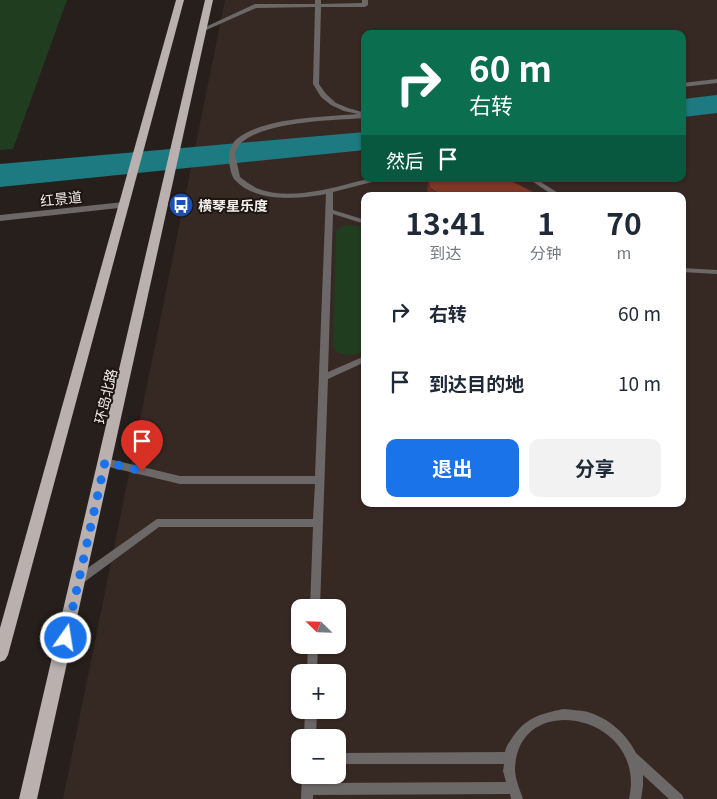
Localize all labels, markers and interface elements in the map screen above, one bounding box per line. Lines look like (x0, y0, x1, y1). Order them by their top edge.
text: 60 m (469, 41, 552, 92)
icon: right (386, 50, 451, 115)
text: 右转 (469, 88, 513, 120)
icon: arrive (434, 145, 462, 173)
text: 然后 (386, 146, 424, 173)
street label: 红景道 (39, 186, 83, 210)
bus stop icon: 横琴星乐度 (168, 192, 194, 218)
place label: 横琴星乐度 (198, 195, 268, 215)
text: 13:41 (405, 200, 486, 244)
text: 1 (537, 200, 555, 244)
text: 70 (606, 200, 642, 244)
text: 到达 (430, 240, 462, 264)
text: 分钟 (530, 240, 562, 264)
text: m (617, 240, 631, 264)
icon: right (386, 298, 414, 326)
text: 右转 (429, 299, 467, 326)
text: 60 m (618, 299, 661, 326)
street label: 环岛北路 (89, 366, 121, 426)
icon: arrive (386, 368, 414, 396)
text: 到达目的地 (429, 369, 524, 396)
text: 10 m (618, 369, 661, 396)
pin (121, 420, 163, 471)
icon: arrive (128, 427, 156, 455)
button: 退出 (386, 439, 519, 497)
button: 分享 (529, 439, 661, 497)
north arrow (291, 599, 346, 654)
map controls (291, 599, 346, 784)
position arrow (39, 611, 91, 663)
button: + (291, 664, 346, 719)
button: − (291, 729, 346, 784)

